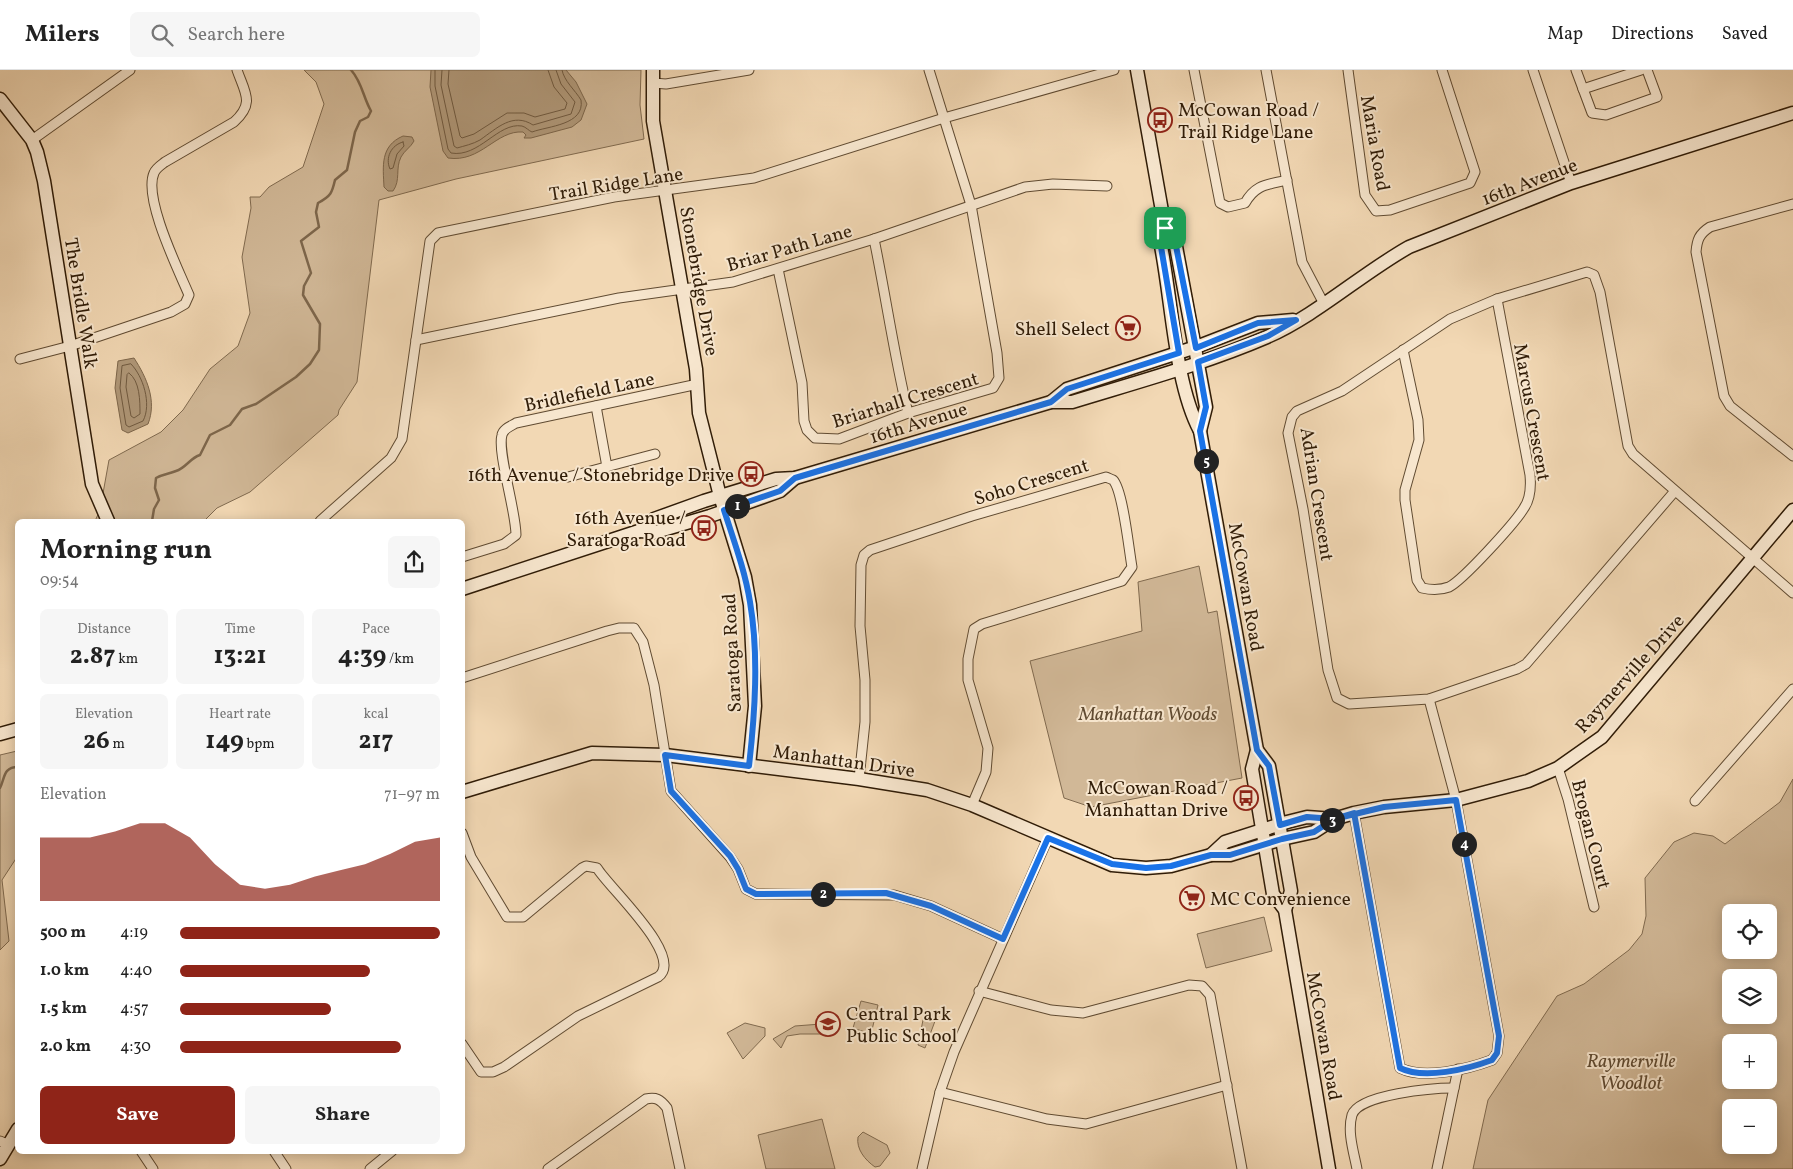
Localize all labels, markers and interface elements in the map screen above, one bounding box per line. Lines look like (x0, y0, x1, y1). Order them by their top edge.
search box (130, 12, 480, 57)
text: Milers (25, 18, 100, 52)
icon: search (148, 21, 176, 49)
text: Search here (188, 22, 285, 48)
text: Map (1547, 22, 1583, 47)
text: Directions (1611, 22, 1694, 47)
text: Saved (1722, 22, 1768, 47)
street label: Maria Road (1353, 93, 1395, 193)
place label: McCowan Road / Trail Ridge Lane (1178, 98, 1319, 146)
bus stop icon: McCowan Road / Trail Ridge Lane (1147, 107, 1173, 133)
street label: 16th Avenue (1478, 153, 1581, 213)
street label: Trail Ridge Lane (547, 162, 685, 208)
street label: Stonebridge Drive (672, 205, 724, 358)
pin (1144, 207, 1186, 249)
icon: arrive (1151, 214, 1179, 242)
street label: Briar Path Lane (724, 219, 855, 279)
street label: The Bridle Walk (57, 236, 103, 371)
supermarket icon: Shell Select (1115, 315, 1141, 341)
place label: Shell Select (1015, 317, 1110, 343)
street label: Marcus Crescent (1506, 342, 1556, 484)
street label: Bridlefield Lane (522, 366, 657, 419)
street label: Briarhall Crescent (829, 366, 982, 436)
street label: 16th Avenue (867, 397, 971, 451)
street label: Adrian Crescent (1293, 426, 1339, 563)
pin: 5 (1194, 448, 1218, 474)
text: 5 (1203, 452, 1210, 471)
street label: Soho Crescent (971, 453, 1092, 513)
bus stop icon: 16th Avenue / Stonebridge Drive (738, 461, 764, 487)
place label: 16th Avenue / Stonebridge Drive (467, 463, 734, 489)
pin: 1 (724, 494, 750, 518)
text: 1 (735, 497, 740, 516)
place label: 16th Avenue / Saratoga Road (566, 506, 686, 554)
bus stop icon: 16th Avenue / Saratoga Road (691, 515, 717, 541)
street label: McCowan Road (1221, 521, 1269, 654)
text: Morning run (40, 531, 212, 570)
button: share (388, 536, 440, 588)
text: 09:54 (40, 570, 79, 592)
street label: Saratoga Road (717, 593, 749, 713)
street label: Raymerville Drive (1570, 609, 1691, 740)
text: Distance (77, 620, 131, 639)
text: Time (225, 620, 255, 639)
text: Pace (362, 620, 390, 639)
text: 2.87 (70, 639, 115, 674)
text: 13:21 (214, 639, 266, 674)
text: 4:39 (338, 639, 386, 674)
text: km (115, 650, 138, 669)
text: /km (386, 650, 414, 669)
park label: Manhattan Woods (1078, 702, 1217, 728)
text: Elevation (75, 705, 133, 724)
text: Heart rate (209, 705, 271, 724)
text: kcal (364, 705, 388, 724)
text: 26 (83, 724, 110, 759)
text: 149 (205, 724, 244, 759)
text: 217 (358, 724, 394, 759)
text: m (110, 735, 125, 754)
text: bpm (244, 735, 275, 754)
street label: Manhattan Drive (771, 739, 916, 785)
place label: McCowan Road / Manhattan Drive (1085, 776, 1228, 824)
street label: Brogan Court (1564, 777, 1616, 892)
text: Elevation (40, 784, 107, 806)
text: 71–97 m (384, 784, 440, 806)
bus stop icon: McCowan Road / Manhattan Drive (1233, 785, 1259, 811)
pin: 3 (1320, 808, 1344, 832)
text: 3 (1329, 811, 1336, 830)
pin: 4 (1452, 832, 1476, 856)
text: 4 (1460, 835, 1469, 854)
pin: 2 (810, 882, 836, 906)
text: 2 (820, 885, 827, 904)
supermarket icon: MC Convenience (1179, 885, 1205, 911)
place label: MC Convenience (1210, 887, 1351, 913)
map controls (1722, 904, 1777, 1154)
button: locate (1722, 904, 1777, 959)
text: 500 m (40, 922, 86, 944)
text: 4:19 (120, 922, 148, 944)
text: 1.0 km (40, 960, 89, 982)
text: 4:40 (120, 960, 152, 982)
button: layers (1722, 969, 1777, 1024)
street label: McCowan Road (1299, 970, 1347, 1103)
text: 1.5 km (40, 998, 87, 1020)
text: 4:57 (120, 998, 149, 1020)
place label: Central Park Public School (846, 1002, 958, 1050)
school or university icon: Central Park Public School (815, 1011, 841, 1037)
button: + (1722, 1034, 1777, 1089)
text: 2.0 km (40, 1036, 91, 1058)
text: 4:30 (120, 1036, 151, 1058)
park label: Raymerville Woodlot (1587, 1049, 1675, 1097)
button: Save (40, 1086, 235, 1144)
button: Share (245, 1086, 440, 1144)
button: − (1722, 1099, 1777, 1154)

